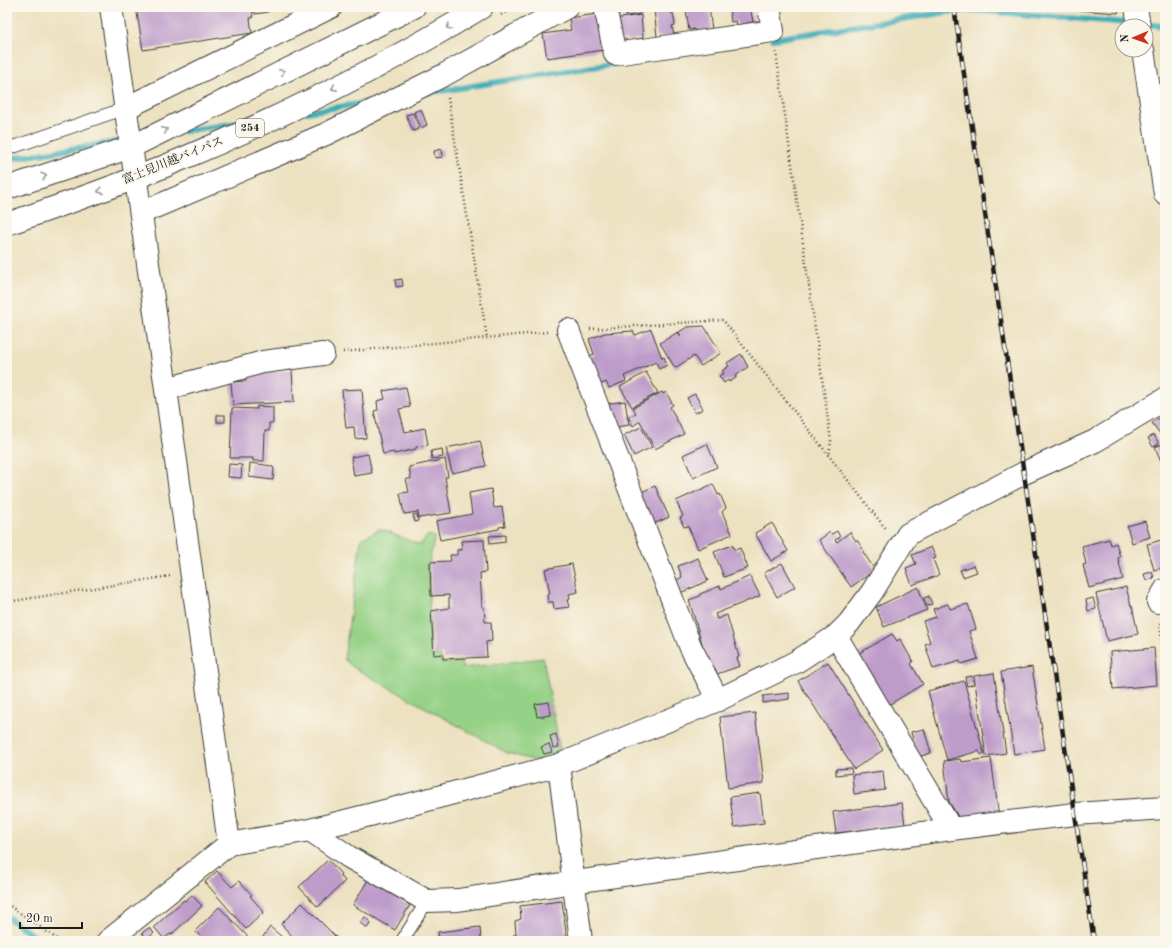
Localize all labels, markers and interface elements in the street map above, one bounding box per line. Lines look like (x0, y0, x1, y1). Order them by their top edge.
north arrow (1114, 18, 1154, 58)
one-way arrow (445, 22, 453, 29)
text: N (1120, 33, 1131, 43)
one-way arrow (278, 69, 285, 77)
one-way arrow (331, 83, 338, 91)
road number: 254 (236, 119, 264, 137)
one-way arrow (161, 127, 169, 135)
street label: 富士見川越バイパス (120, 133, 225, 187)
one-way arrow (40, 172, 47, 181)
one-way arrow (96, 186, 103, 194)
scale bar (20, 904, 82, 930)
text: 20 m (26, 913, 53, 925)

